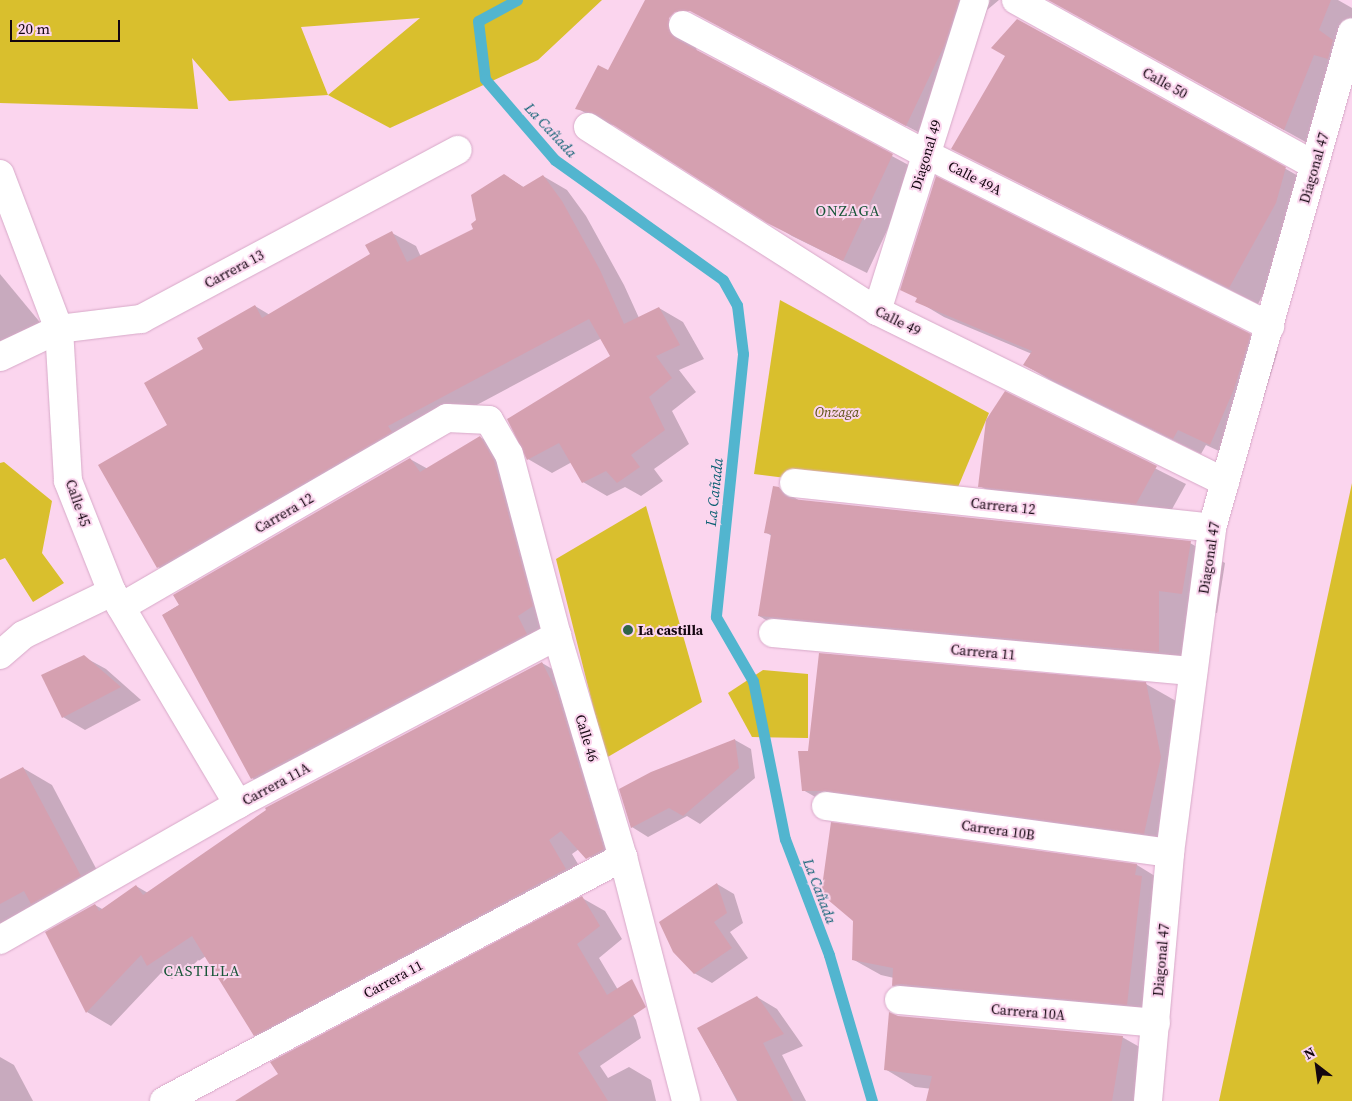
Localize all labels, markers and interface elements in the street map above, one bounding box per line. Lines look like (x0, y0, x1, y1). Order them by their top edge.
scale bar (12, 10, 122, 42)
text: 20 m (18, 18, 50, 39)
street label: Calle 50 (1140, 64, 1190, 102)
water label: La Cañada (521, 99, 581, 161)
street label: Diagonal 49 (907, 118, 945, 192)
street label: Diagonal 47 (1296, 131, 1332, 205)
street label: Calle 49A (945, 157, 1005, 199)
district label: ONZAGA (815, 202, 881, 220)
street label: Carrera 13 (201, 246, 267, 292)
street label: Calle 49 (872, 302, 924, 340)
park label: Onzaga (815, 404, 859, 420)
water label: La Cañada (701, 457, 727, 527)
street label: Calle 45 (62, 477, 94, 529)
street label: Carrera 12 (252, 490, 316, 536)
street label: Carrera 12 (970, 494, 1036, 518)
street label: Diagonal 47 (1195, 521, 1223, 595)
place label: La castilla (638, 622, 703, 638)
marker: La castilla (622, 624, 634, 636)
street label: Carrera 11 (950, 641, 1016, 663)
street label: Calle 46 (572, 712, 602, 764)
street label: Carrera 11A (239, 759, 313, 809)
street label: Carrera 10B (960, 817, 1036, 843)
water label: La Cañada (799, 856, 841, 926)
street label: Diagonal 47 (1149, 923, 1173, 997)
street label: Carrera 11 (360, 956, 426, 1002)
district label: CASTILLA (162, 962, 242, 980)
street label: Carrera 10A (990, 1000, 1066, 1024)
north arrow (1292, 1041, 1342, 1091)
text: N (1300, 1042, 1319, 1064)

